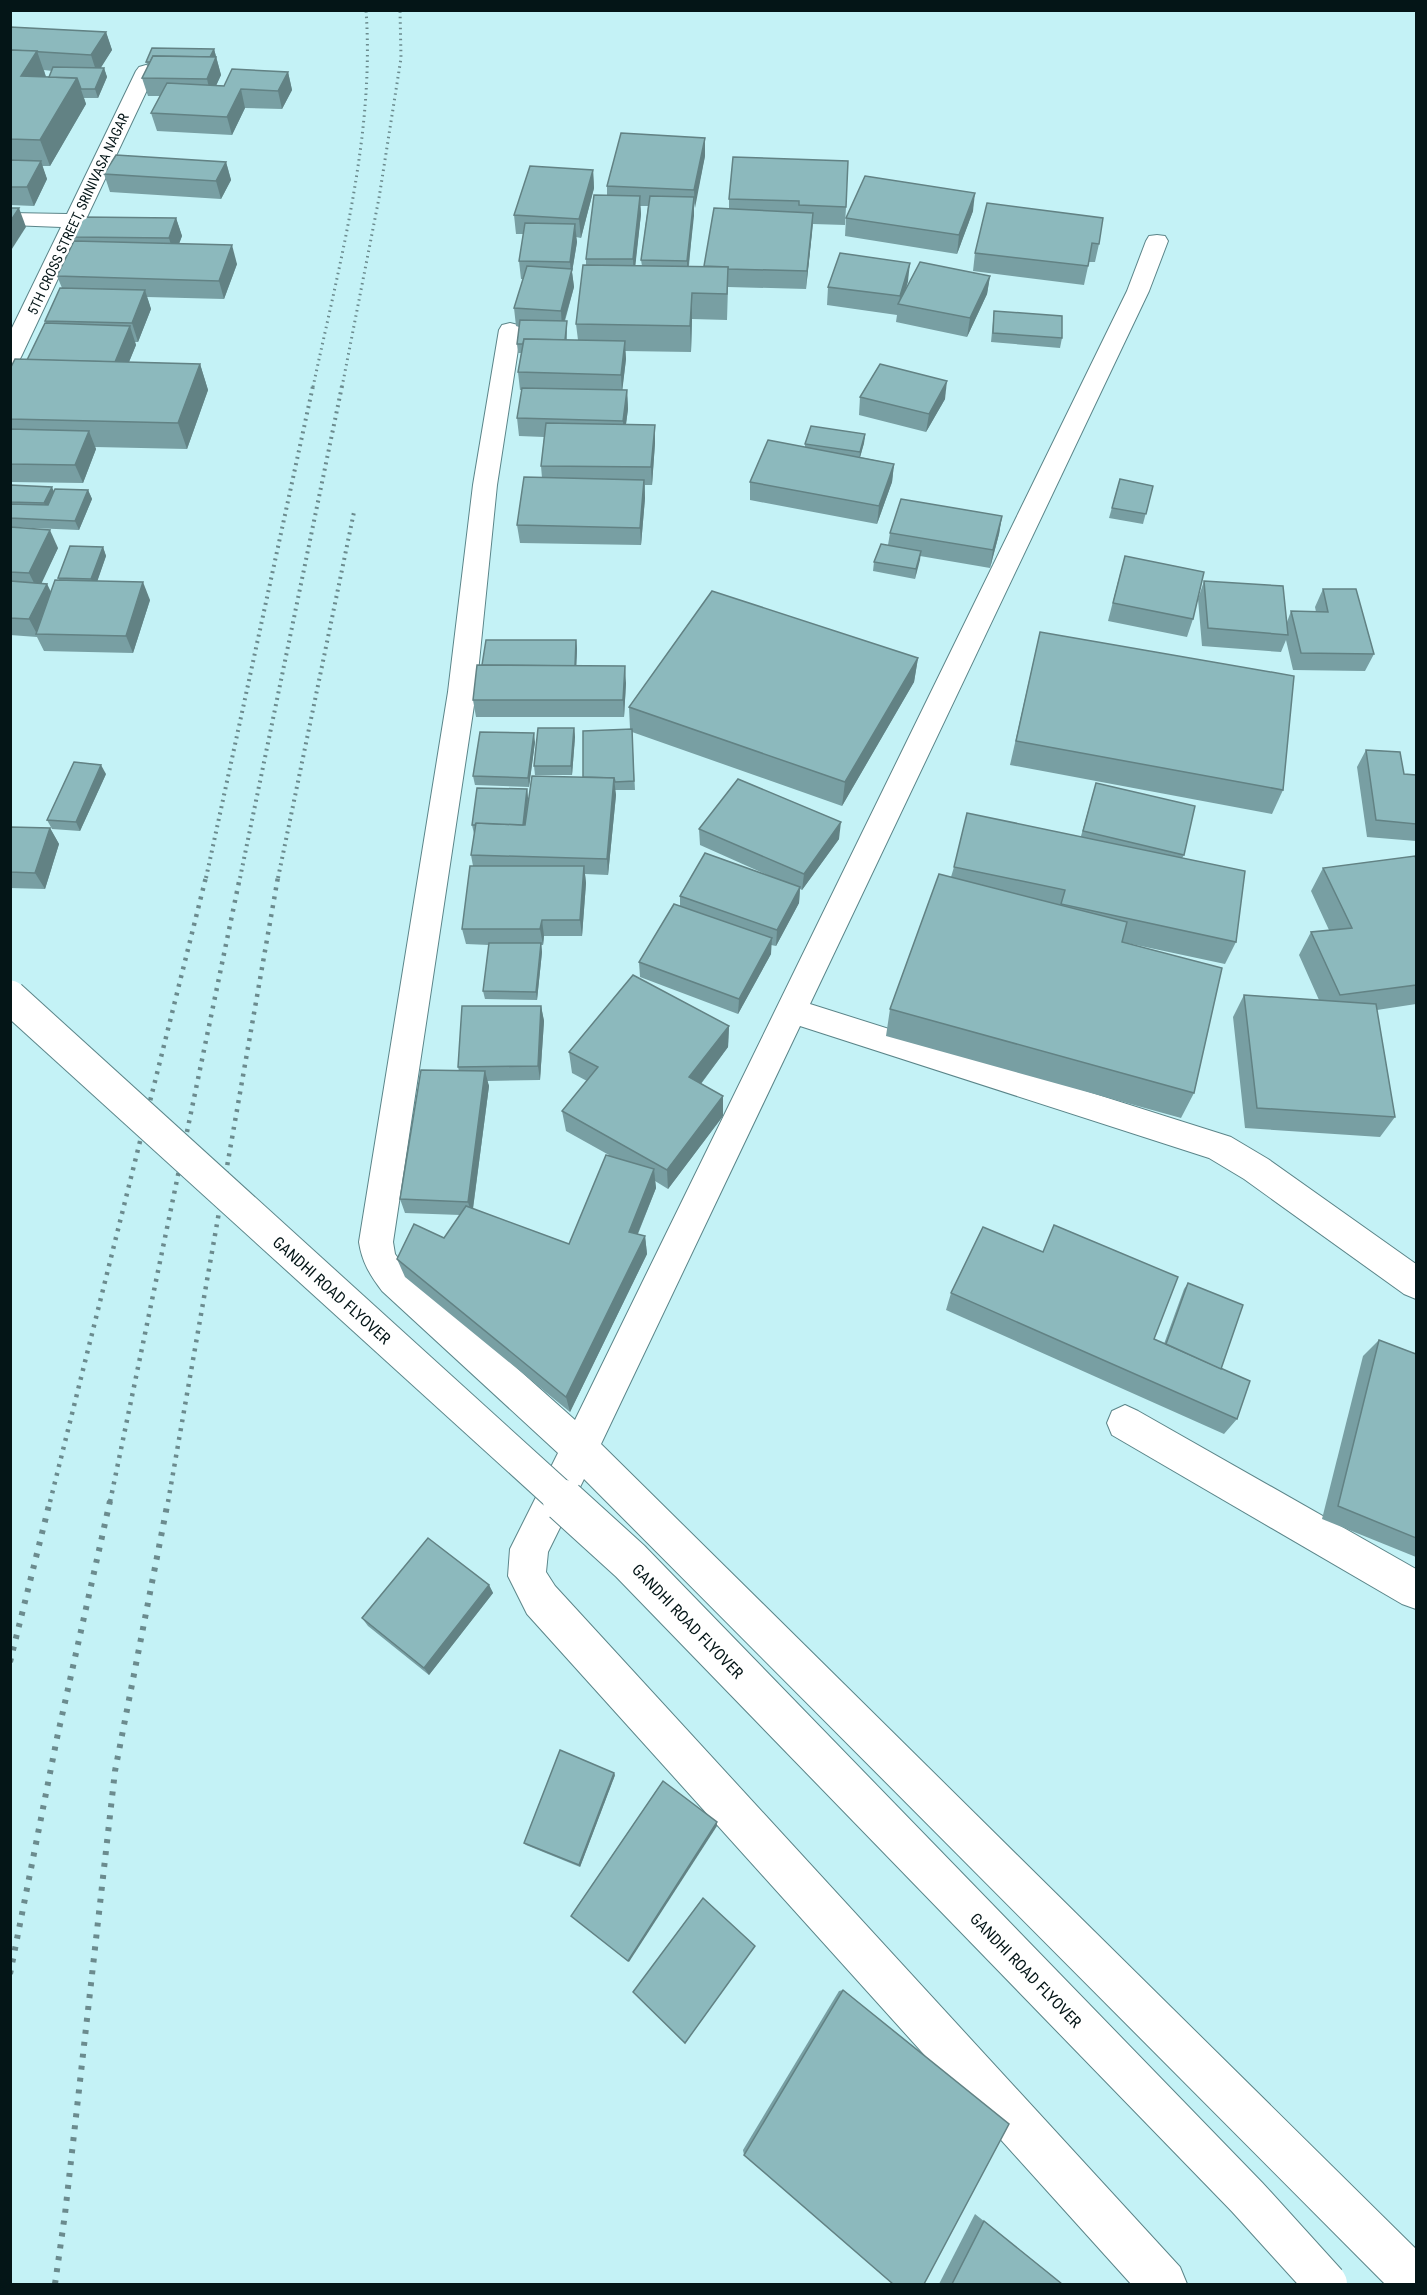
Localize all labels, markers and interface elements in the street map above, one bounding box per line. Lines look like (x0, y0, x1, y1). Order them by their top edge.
street label: 5TH CROSS STREET, SRINIVASA NAGAR (24, 110, 132, 317)
street label: GANDHI ROAD FLYOVER (269, 1233, 395, 1349)
street label: GANDHI ROAD FLYOVER (628, 1560, 748, 1683)
street label: GANDHI ROAD FLYOVER (966, 1909, 1086, 2032)

